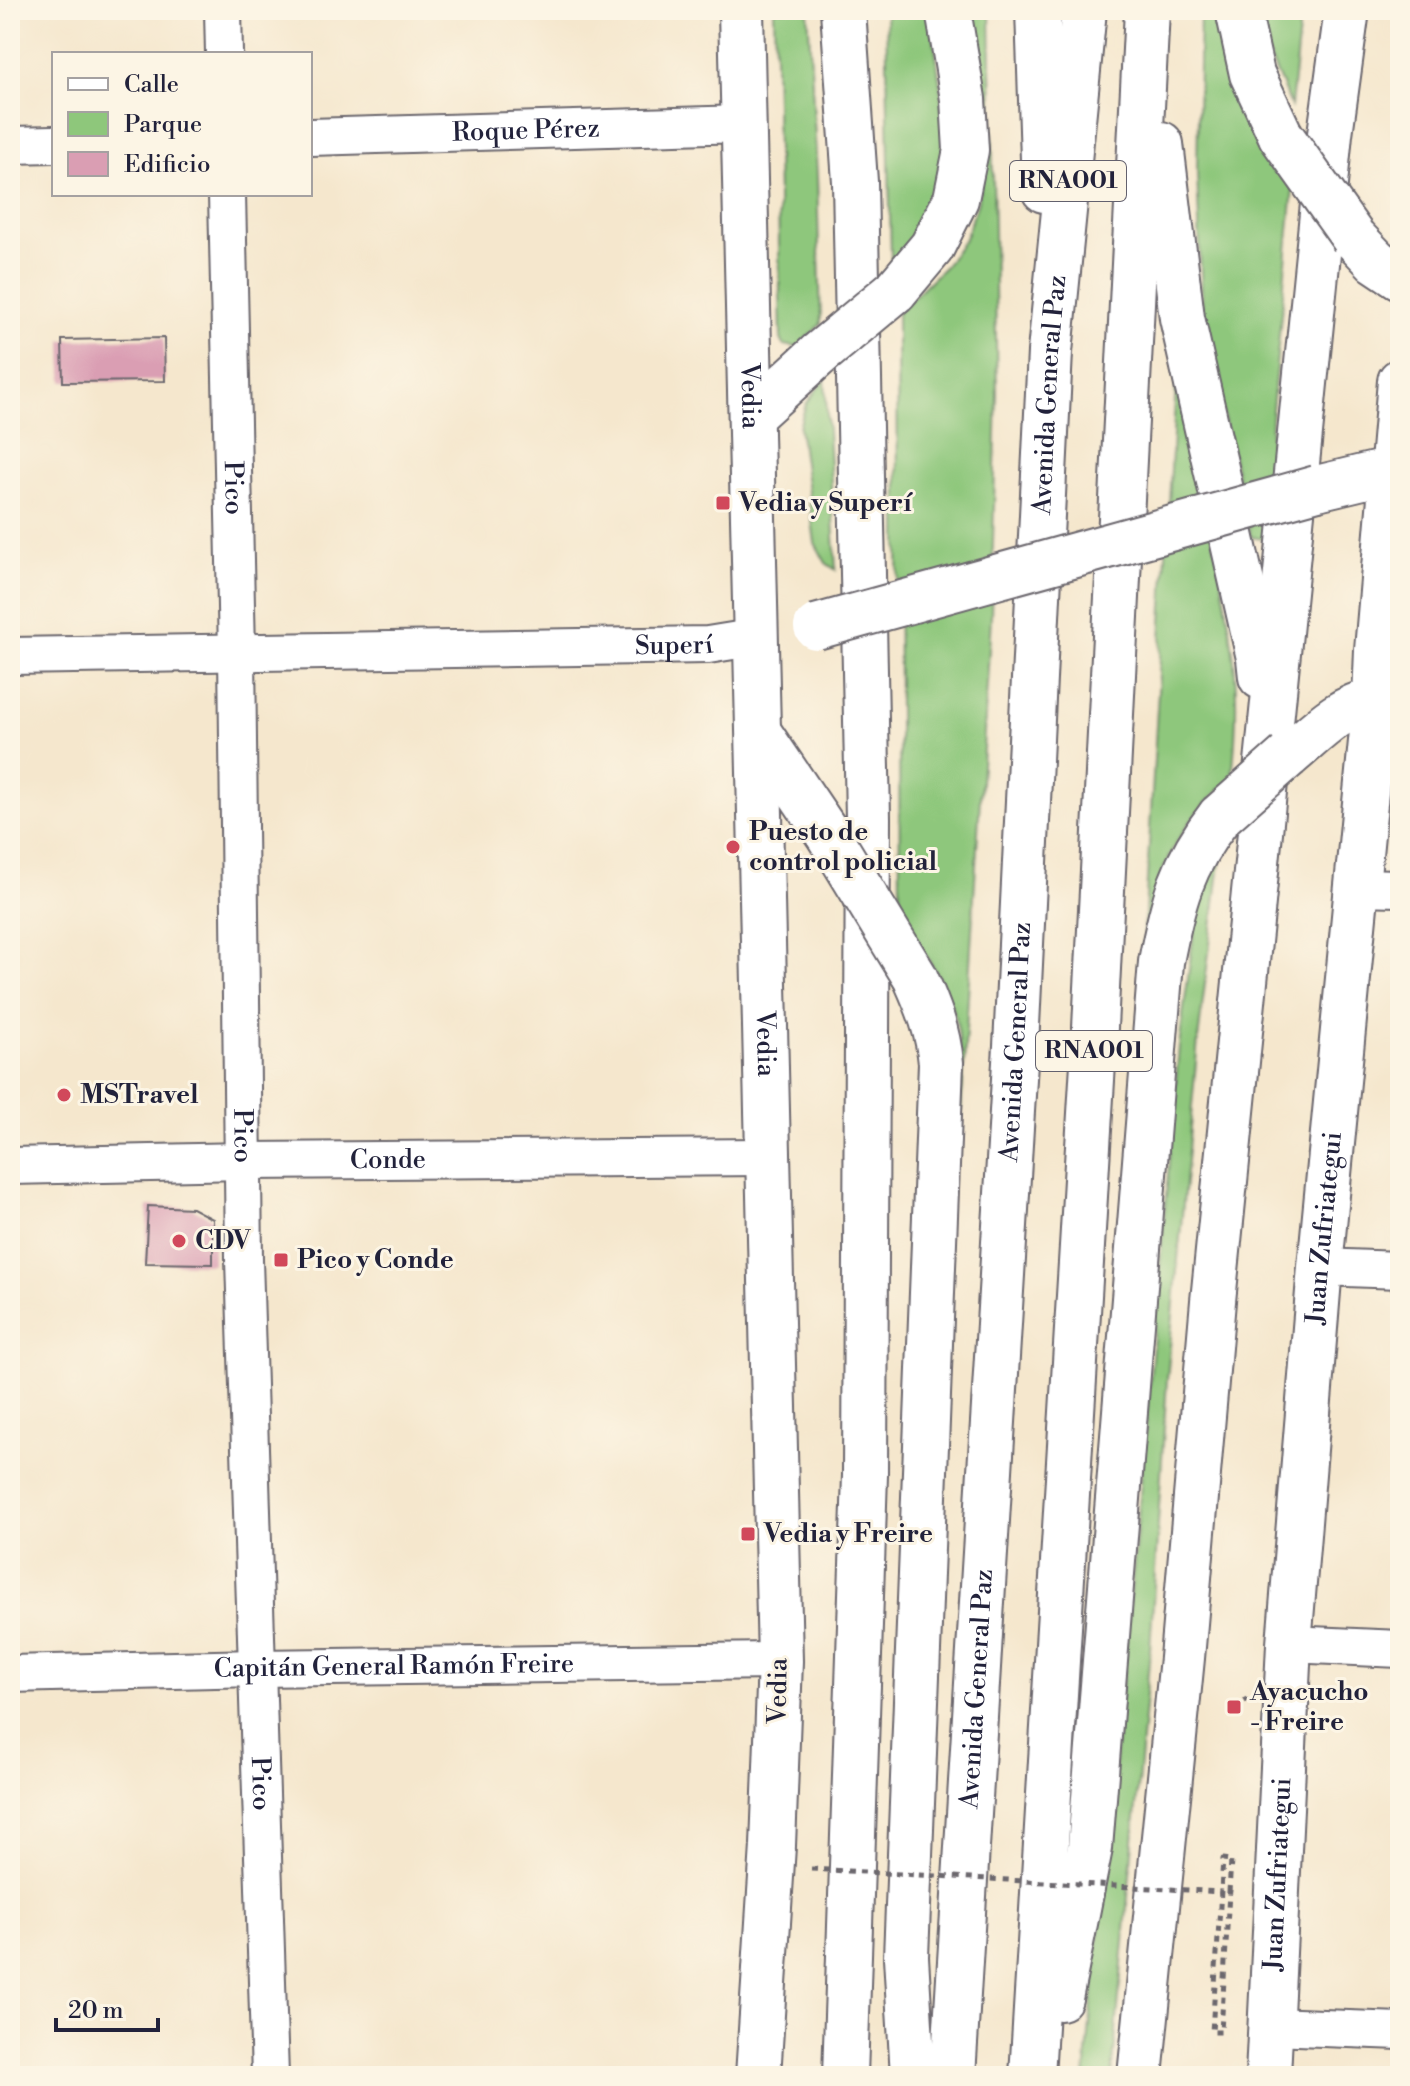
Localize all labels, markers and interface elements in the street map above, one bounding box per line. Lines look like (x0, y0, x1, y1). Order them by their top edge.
legend (52, 52, 312, 196)
text: Calle (124, 70, 179, 100)
text: Parque (124, 110, 202, 140)
street label: Roque Pérez (452, 112, 600, 149)
text: Edificio (124, 150, 210, 180)
road number: RNA001 (1010, 161, 1126, 201)
street label: Avenida General Paz (1026, 274, 1074, 516)
street label: Vedia (733, 361, 767, 430)
street label: Pico (217, 461, 250, 515)
place label: Vedia y Superí (738, 487, 913, 519)
marker: Vedia y Superí (714, 494, 732, 512)
street label: Superí (635, 628, 717, 662)
place label: Puesto de control policial (749, 816, 938, 878)
marker: Puesto de control policial (724, 838, 742, 856)
street label: Avenida General Paz (993, 921, 1038, 1164)
street label: Vedia (749, 1009, 782, 1078)
road number: RNA001 (1036, 1031, 1152, 1071)
place label: MSTravel (80, 1079, 199, 1111)
marker: MSTravel (55, 1086, 73, 1104)
street label: Pico (226, 1109, 259, 1163)
street label: Juan Zufriategui (1299, 1130, 1349, 1327)
street label: Conde (350, 1144, 426, 1176)
place label: CDV (195, 1225, 251, 1257)
marker: CDV (170, 1232, 188, 1250)
place label: Pico y Conde (297, 1244, 454, 1276)
marker: Pico y Conde (272, 1251, 290, 1269)
place label: Vedia y Freire (763, 1518, 933, 1550)
marker: Vedia y Freire (739, 1525, 757, 1543)
street label: Avenida General Paz (953, 1568, 1000, 1811)
street label: Capitán General Ramón Freire (214, 1648, 574, 1685)
street label: Vedia (761, 1657, 795, 1725)
place label: Ayacucho - Freire (1249, 1676, 1369, 1738)
marker: Ayacucho - Freire (1225, 1698, 1243, 1716)
street label: Pico (244, 1756, 278, 1811)
street label: Juan Zufriategui (1257, 1777, 1298, 1973)
scale bar (56, 1982, 158, 2032)
text: 20 m (68, 1996, 124, 2026)

